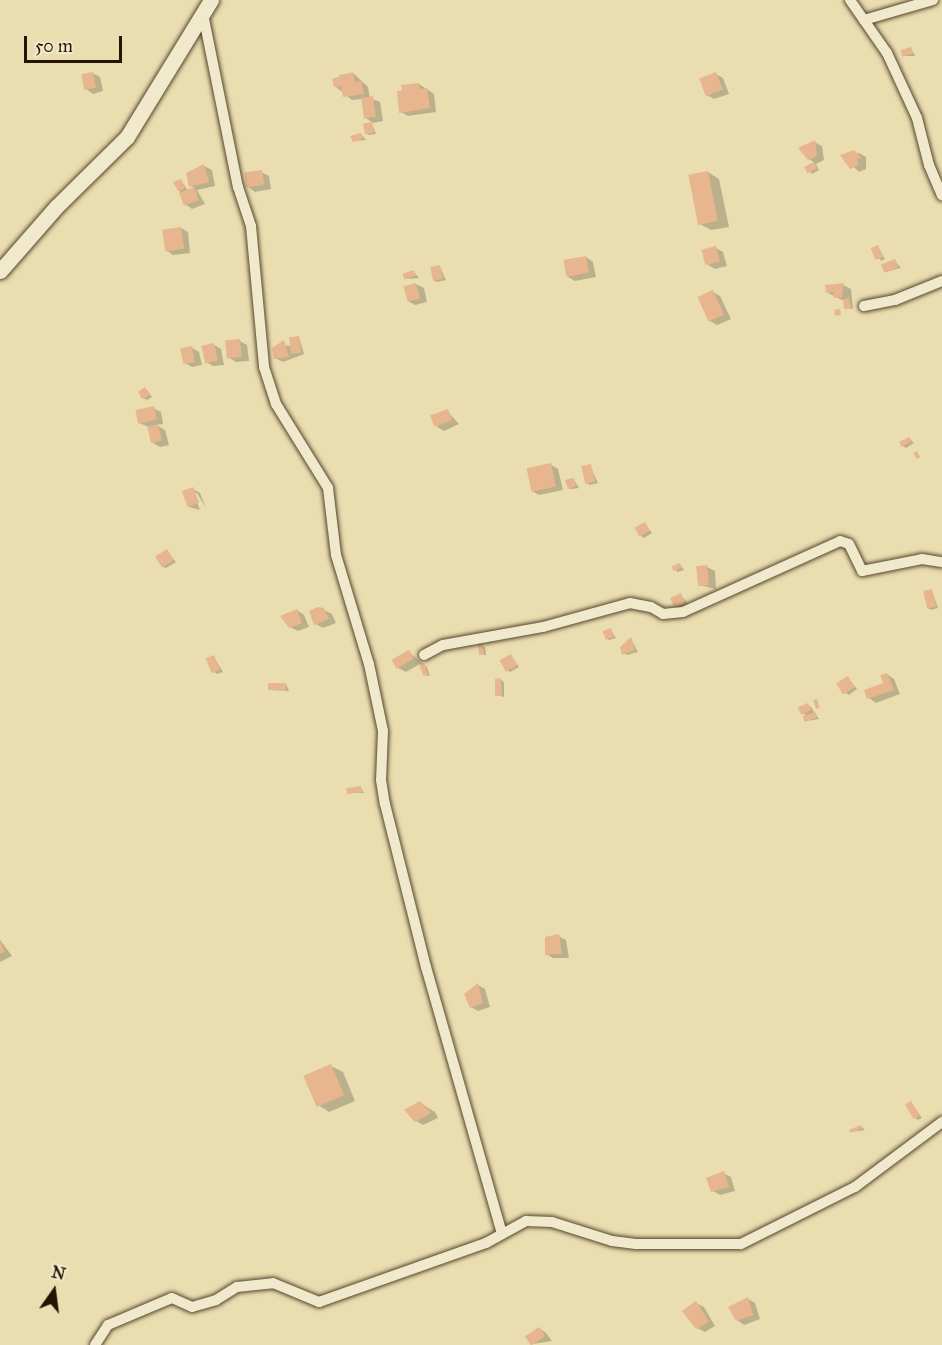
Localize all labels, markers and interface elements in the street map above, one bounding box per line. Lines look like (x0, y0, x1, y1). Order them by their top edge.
scale bar (27, 24, 124, 62)
text: 50 m (35, 35, 73, 57)
north arrow (24, 1261, 84, 1321)
text: N (50, 1262, 67, 1284)

